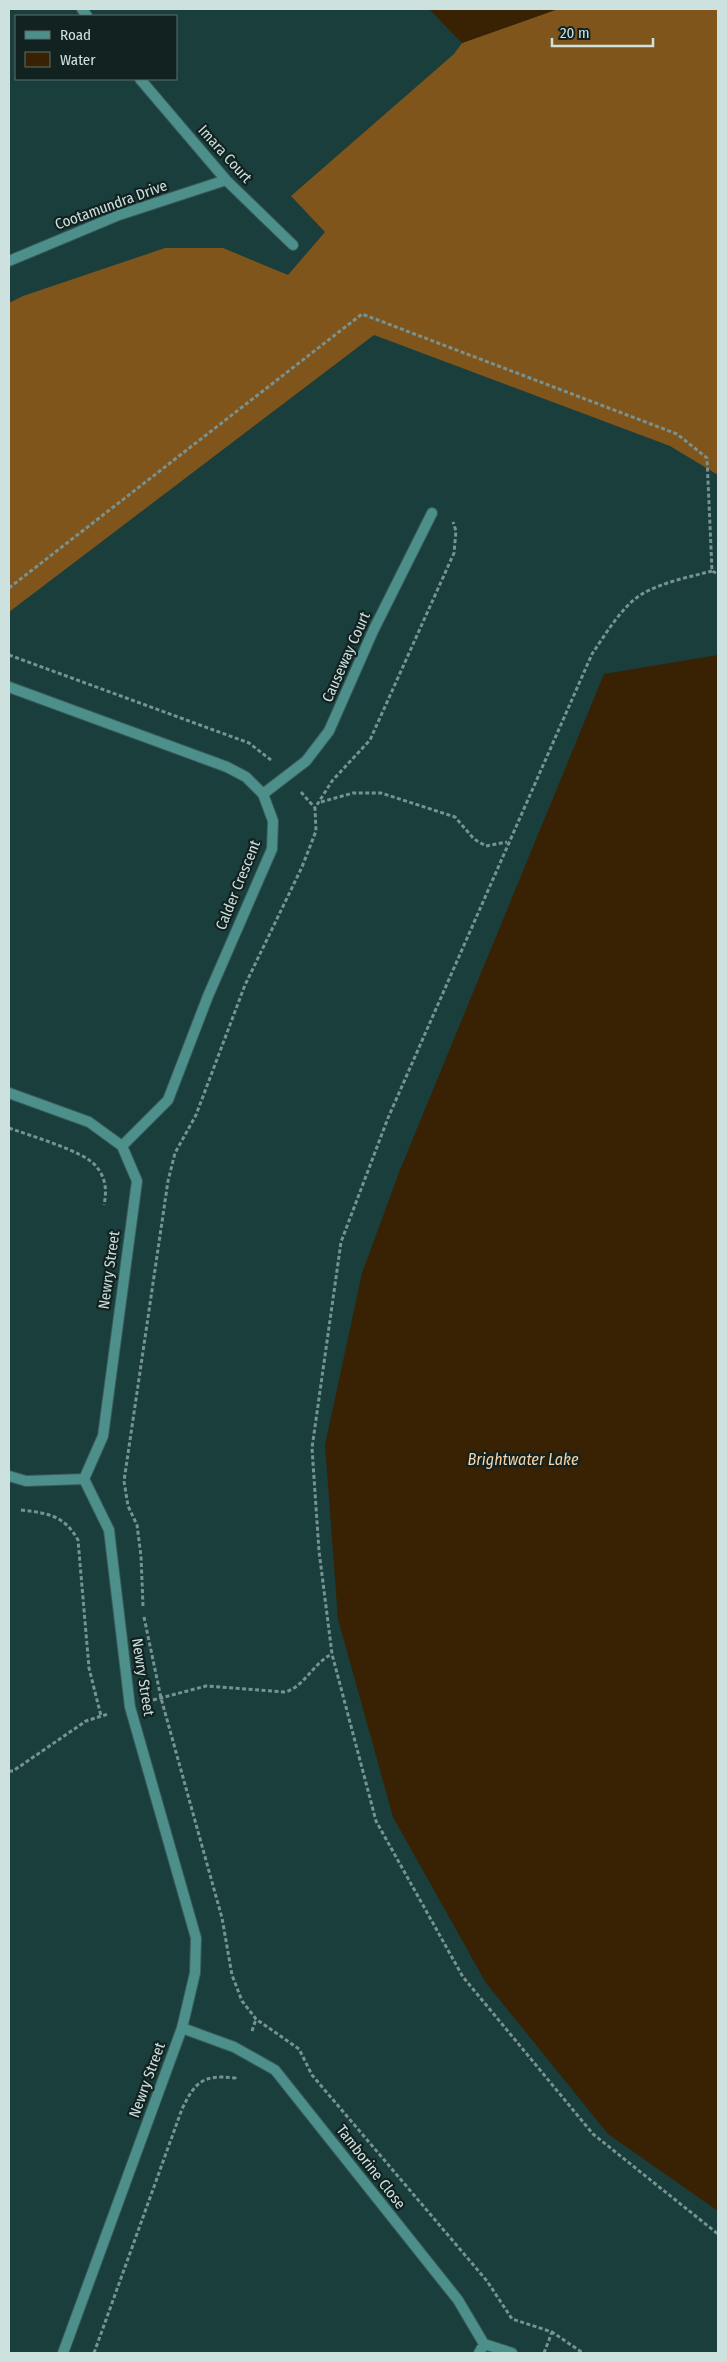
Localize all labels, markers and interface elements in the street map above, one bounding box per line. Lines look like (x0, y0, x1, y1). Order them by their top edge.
legend (15, 15, 178, 80)
scale bar (552, 15, 653, 47)
text: 20 m (560, 24, 590, 42)
text: Road (60, 26, 91, 44)
text: Water (60, 51, 96, 69)
street label: Imara Court (194, 121, 256, 187)
street label: Cootamundra Drive (52, 176, 170, 234)
street label: Causeway Court (318, 609, 374, 705)
street label: Calder Crescent (212, 837, 264, 932)
street label: Newry Street (95, 1230, 123, 1310)
water label: Brightwater Lake (467, 1450, 579, 1469)
street label: Newry Street (128, 1637, 158, 1717)
street label: Newry Street (125, 2040, 169, 2120)
street label: Tamborine Close (333, 2121, 409, 2213)

